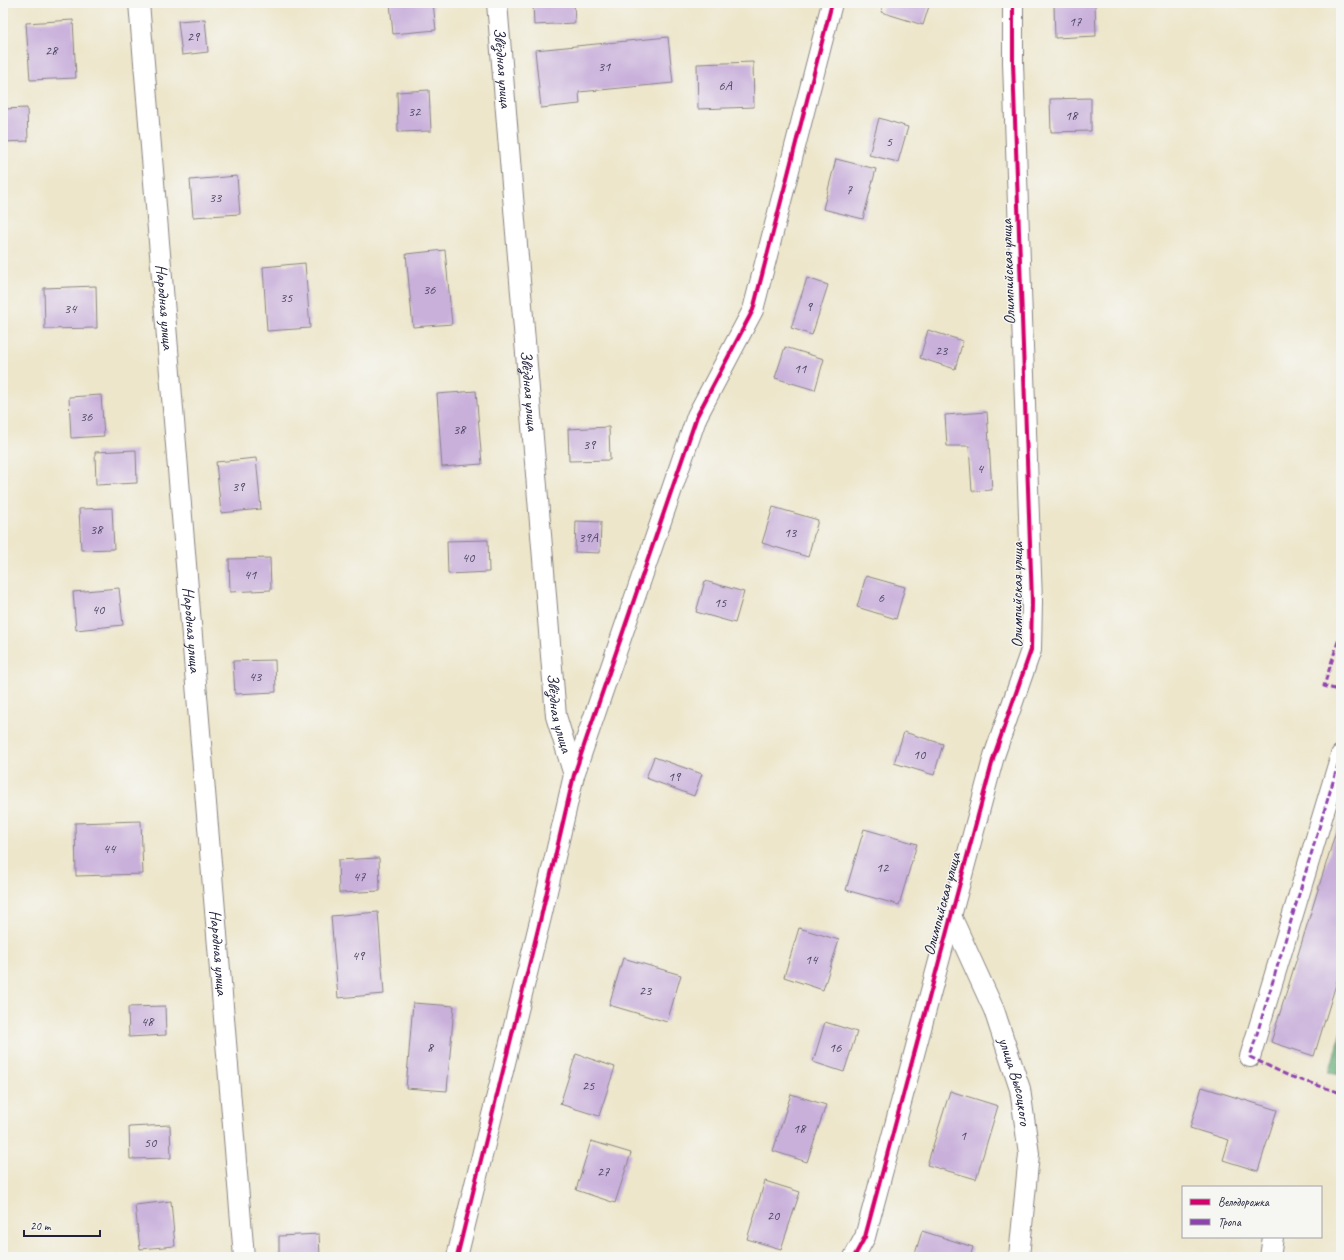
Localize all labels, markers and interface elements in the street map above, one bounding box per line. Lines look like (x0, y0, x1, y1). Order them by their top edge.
house number: 17 (1069, 13, 1082, 30)
street label: Звёздная улица (489, 27, 516, 110)
house number: 29 (187, 28, 201, 45)
house number: 28 (45, 42, 59, 59)
house number: 31 (598, 58, 611, 75)
house number: 6А (718, 77, 733, 94)
house number: 32 (408, 103, 422, 120)
house number: 18 (1065, 107, 1079, 124)
house number: 5 (886, 133, 893, 150)
house number: 7 (846, 181, 853, 198)
house number: 33 (209, 189, 223, 206)
street label: Олимпийская улица (996, 217, 1020, 325)
street label: Народная улица (151, 263, 178, 351)
house number: 36 (423, 281, 436, 298)
house number: 35 (280, 289, 293, 306)
house number: 9 (806, 298, 814, 315)
house number: 34 (64, 300, 78, 317)
house number: 23 (935, 342, 949, 359)
street label: Звёздная улица (516, 350, 542, 433)
house number: 11 (794, 360, 807, 377)
house number: 36 (80, 408, 93, 425)
house number: 38 (453, 421, 467, 438)
house number: 39 (583, 436, 597, 453)
house number: 4 (977, 460, 985, 477)
house number: 39 (232, 478, 246, 495)
house number: 38 (90, 521, 104, 538)
house number: 13 (784, 524, 798, 541)
house number: 39А (578, 529, 599, 546)
street label: Олимпийская улица (1007, 541, 1027, 648)
house number: 40 (462, 549, 476, 566)
house number: 41 (244, 566, 257, 583)
street label: Народная улица (178, 586, 205, 674)
house number: 6 (878, 589, 885, 606)
house number: 15 (714, 594, 727, 611)
house number: 40 (92, 601, 106, 618)
house number: 43 (249, 668, 263, 685)
street label: Звёздная улица (543, 673, 577, 757)
house number: 10 (913, 746, 927, 763)
house number: 19 (668, 768, 682, 785)
house number: 44 (103, 840, 117, 857)
street label: Олимпийская улица (919, 849, 966, 958)
house number: 12 (876, 859, 890, 876)
house number: 47 (353, 868, 366, 885)
street label: Народная улица (205, 909, 232, 997)
house number: 49 (352, 947, 366, 964)
house number: 14 (805, 951, 819, 968)
house number: 23 (639, 982, 653, 999)
house number: 48 (141, 1013, 155, 1030)
street label: улица Высоцкого (993, 1034, 1035, 1128)
house number: 8 (427, 1039, 435, 1056)
house number: 16 (829, 1039, 842, 1056)
house number: 25 (582, 1077, 595, 1094)
house number: 18 (793, 1120, 807, 1137)
house number: 1 (960, 1127, 967, 1144)
house number: 50 (144, 1134, 158, 1151)
house number: 27 (597, 1163, 610, 1180)
legend (1182, 1186, 1322, 1238)
text: Велодорожка (1218, 1194, 1270, 1210)
house number: 20 (767, 1207, 781, 1224)
scale bar (24, 1212, 100, 1238)
text: Тропа (1218, 1214, 1242, 1230)
text: 20 m (30, 1218, 52, 1234)

